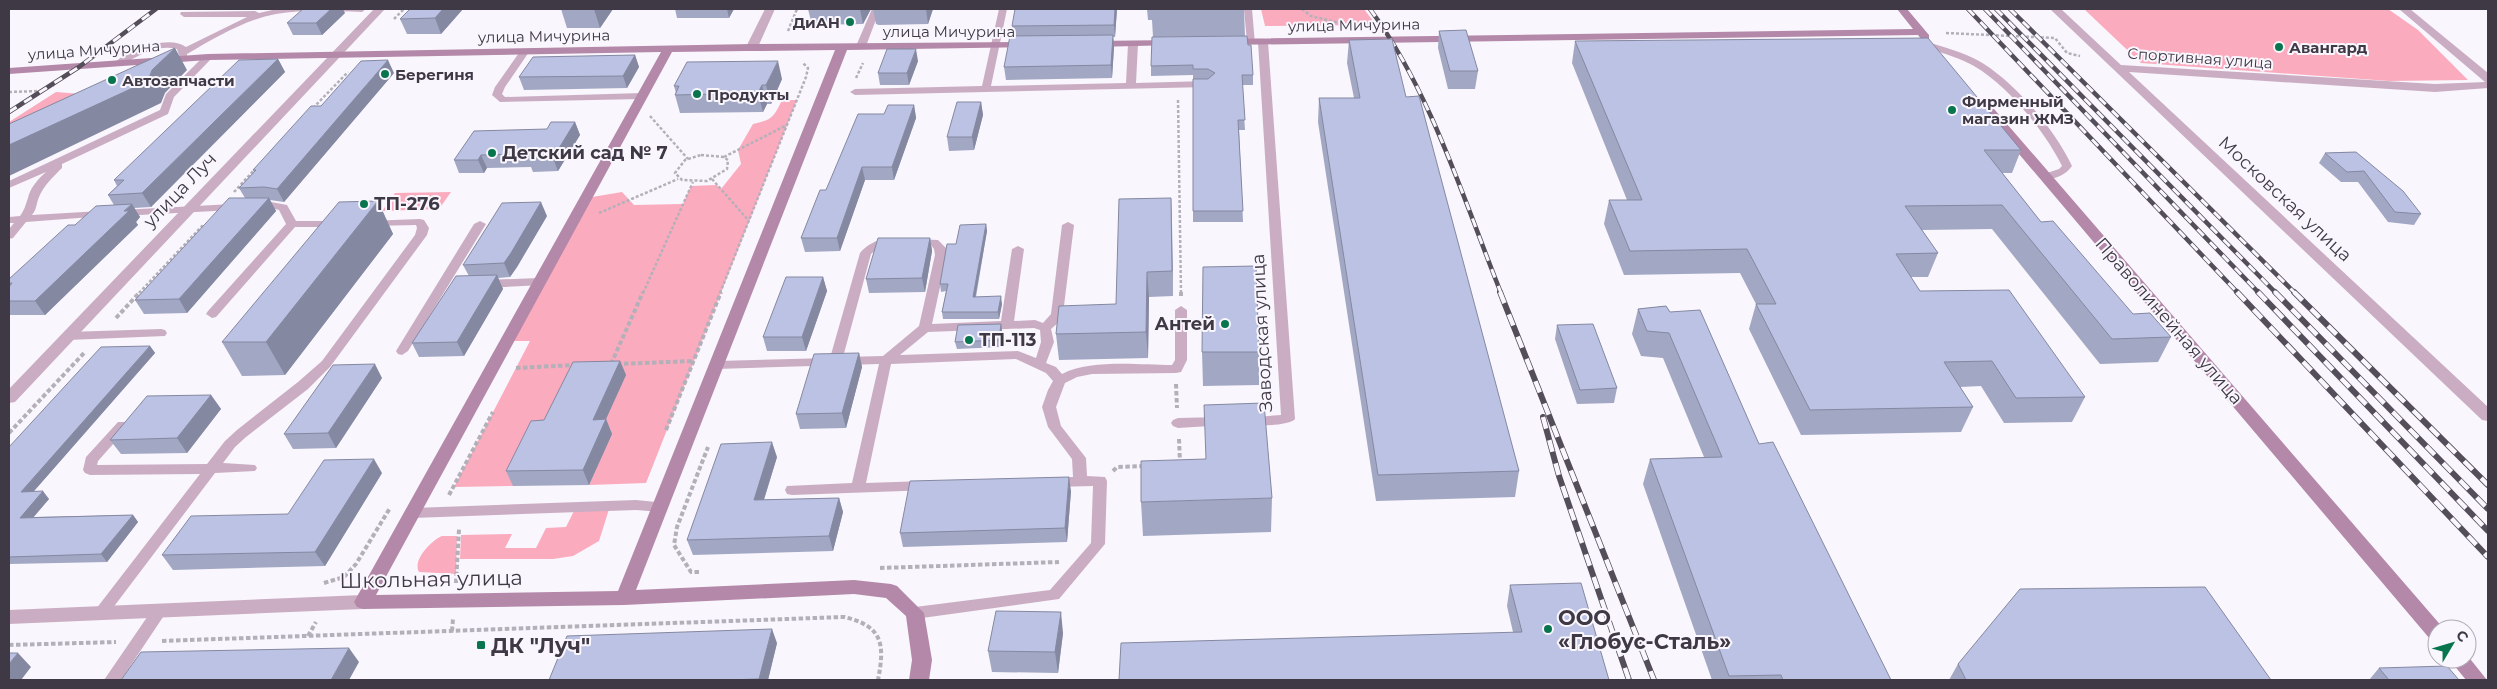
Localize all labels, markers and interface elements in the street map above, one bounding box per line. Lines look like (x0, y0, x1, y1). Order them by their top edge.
place label: ДиАН (793, 13, 840, 32)
street label: улица Мичурина (1287, 14, 1420, 36)
marker: ДиАН (844, 16, 856, 28)
street label: улица Мичурина (882, 22, 1015, 41)
street label: улица Мичурина (477, 25, 610, 47)
street label: улица Мичурина (26, 36, 161, 64)
place label: Авангард (2289, 38, 2368, 57)
marker: Авангард (2273, 41, 2285, 53)
street label: Спортивная улица (2127, 43, 2273, 73)
place label: Берегиня (395, 65, 474, 84)
marker: Берегиня (379, 68, 391, 80)
place label: Автозапчасти (122, 71, 235, 90)
marker: Автозапчасти (106, 74, 118, 86)
place label: Продукты (707, 85, 789, 104)
marker: Продукты (691, 88, 703, 100)
place label: Фирменный магазин ЖМЗ (1962, 92, 2074, 128)
marker: Фирменный магазин ЖМЗ (1946, 104, 1958, 116)
street label: Московская улица (2214, 132, 2356, 266)
place label: Детский сад № 7 (502, 142, 668, 164)
marker: Детский сад № 7 (486, 147, 498, 159)
street label: улица Луч (138, 148, 221, 233)
place label: ТП-276 (374, 193, 440, 215)
marker: ТП-276 (358, 198, 370, 210)
street label: Праволинейная улица (2091, 233, 2247, 409)
street label: Заводская улица (1247, 253, 1277, 413)
place label: Антей (1155, 313, 1215, 335)
marker: Антей (1219, 318, 1231, 330)
place label: ТП-113 (979, 329, 1037, 351)
marker: ТП-113 (963, 334, 975, 346)
street label: Школьная улица (339, 565, 523, 593)
place label: ООО «Глобус-Сталь» (1558, 605, 1731, 654)
north arrow (2427, 619, 2477, 669)
marker: ООО «Глобус-Сталь» (1542, 623, 1554, 635)
text: С (2452, 626, 2472, 646)
place label: ДК "Луч" (491, 633, 590, 658)
marker: ДК "Луч" (475, 639, 487, 651)

